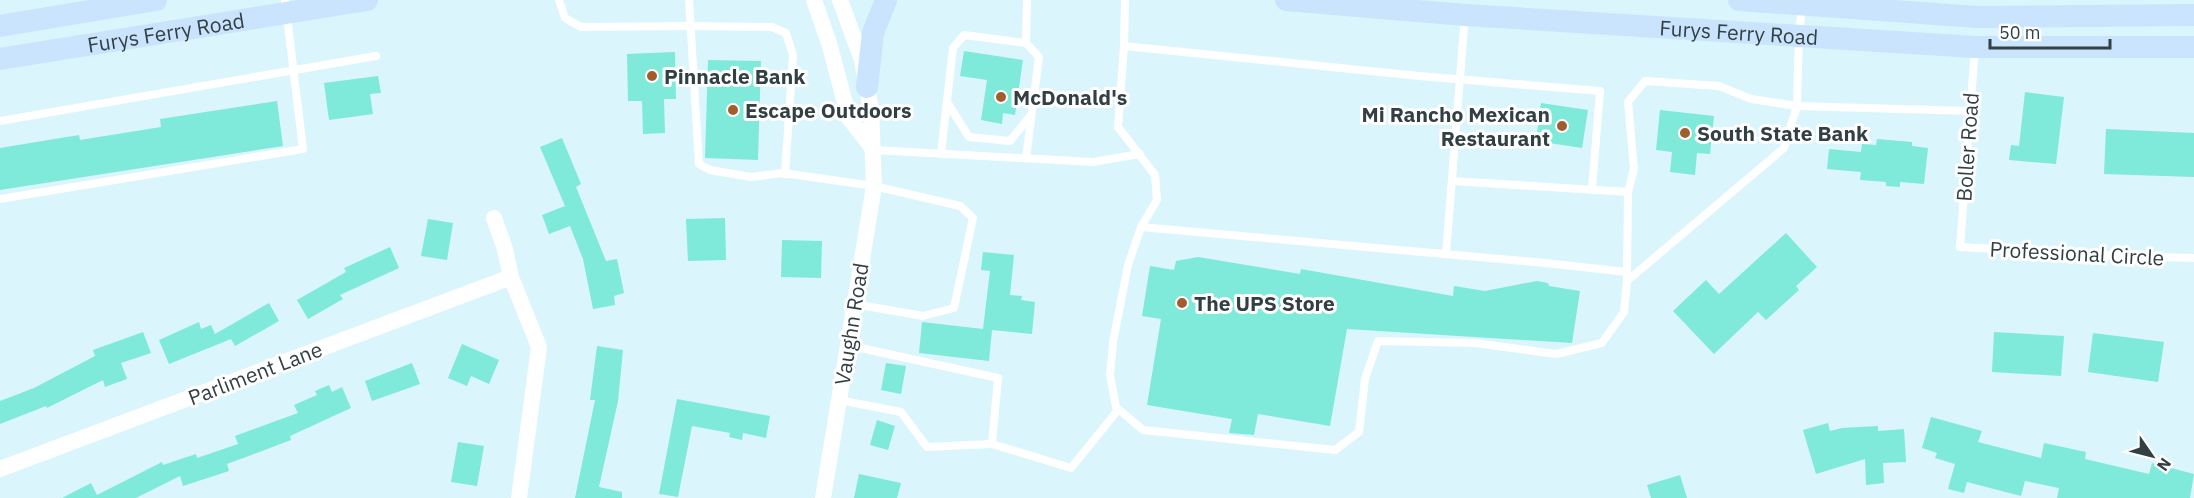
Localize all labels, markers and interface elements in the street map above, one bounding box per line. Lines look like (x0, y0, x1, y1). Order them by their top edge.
street label: Furys Ferry Road (85, 6, 246, 59)
scale bar (1990, 12, 2110, 50)
street label: Furys Ferry Road (1659, 13, 1819, 51)
text: 50 m (1999, 21, 2041, 44)
place label: Pinnacle Bank (664, 62, 806, 90)
marker: Pinnacle Bank (645, 69, 659, 83)
place label: McDonald's (1013, 83, 1127, 111)
marker: McDonald's (994, 90, 1008, 104)
street label: Boller Road (1949, 92, 1985, 202)
place label: Escape Outdoors (745, 96, 912, 124)
place label: Mi Rancho Mexican Restaurant (1362, 100, 1550, 152)
marker: Escape Outdoors (726, 103, 740, 117)
marker: Mi Rancho Mexican Restaurant (1555, 119, 1569, 133)
place label: South State Bank (1697, 119, 1869, 147)
marker: South State Bank (1678, 126, 1692, 140)
street label: Professional Circle (1989, 234, 2165, 272)
street label: Vaughn Road (828, 261, 874, 387)
place label: The UPS Store (1194, 289, 1335, 317)
marker: The UPS Store (1175, 296, 1189, 310)
street label: Parliment Lane (184, 335, 326, 411)
north arrow (2122, 426, 2182, 486)
text: N (2153, 454, 2176, 475)

